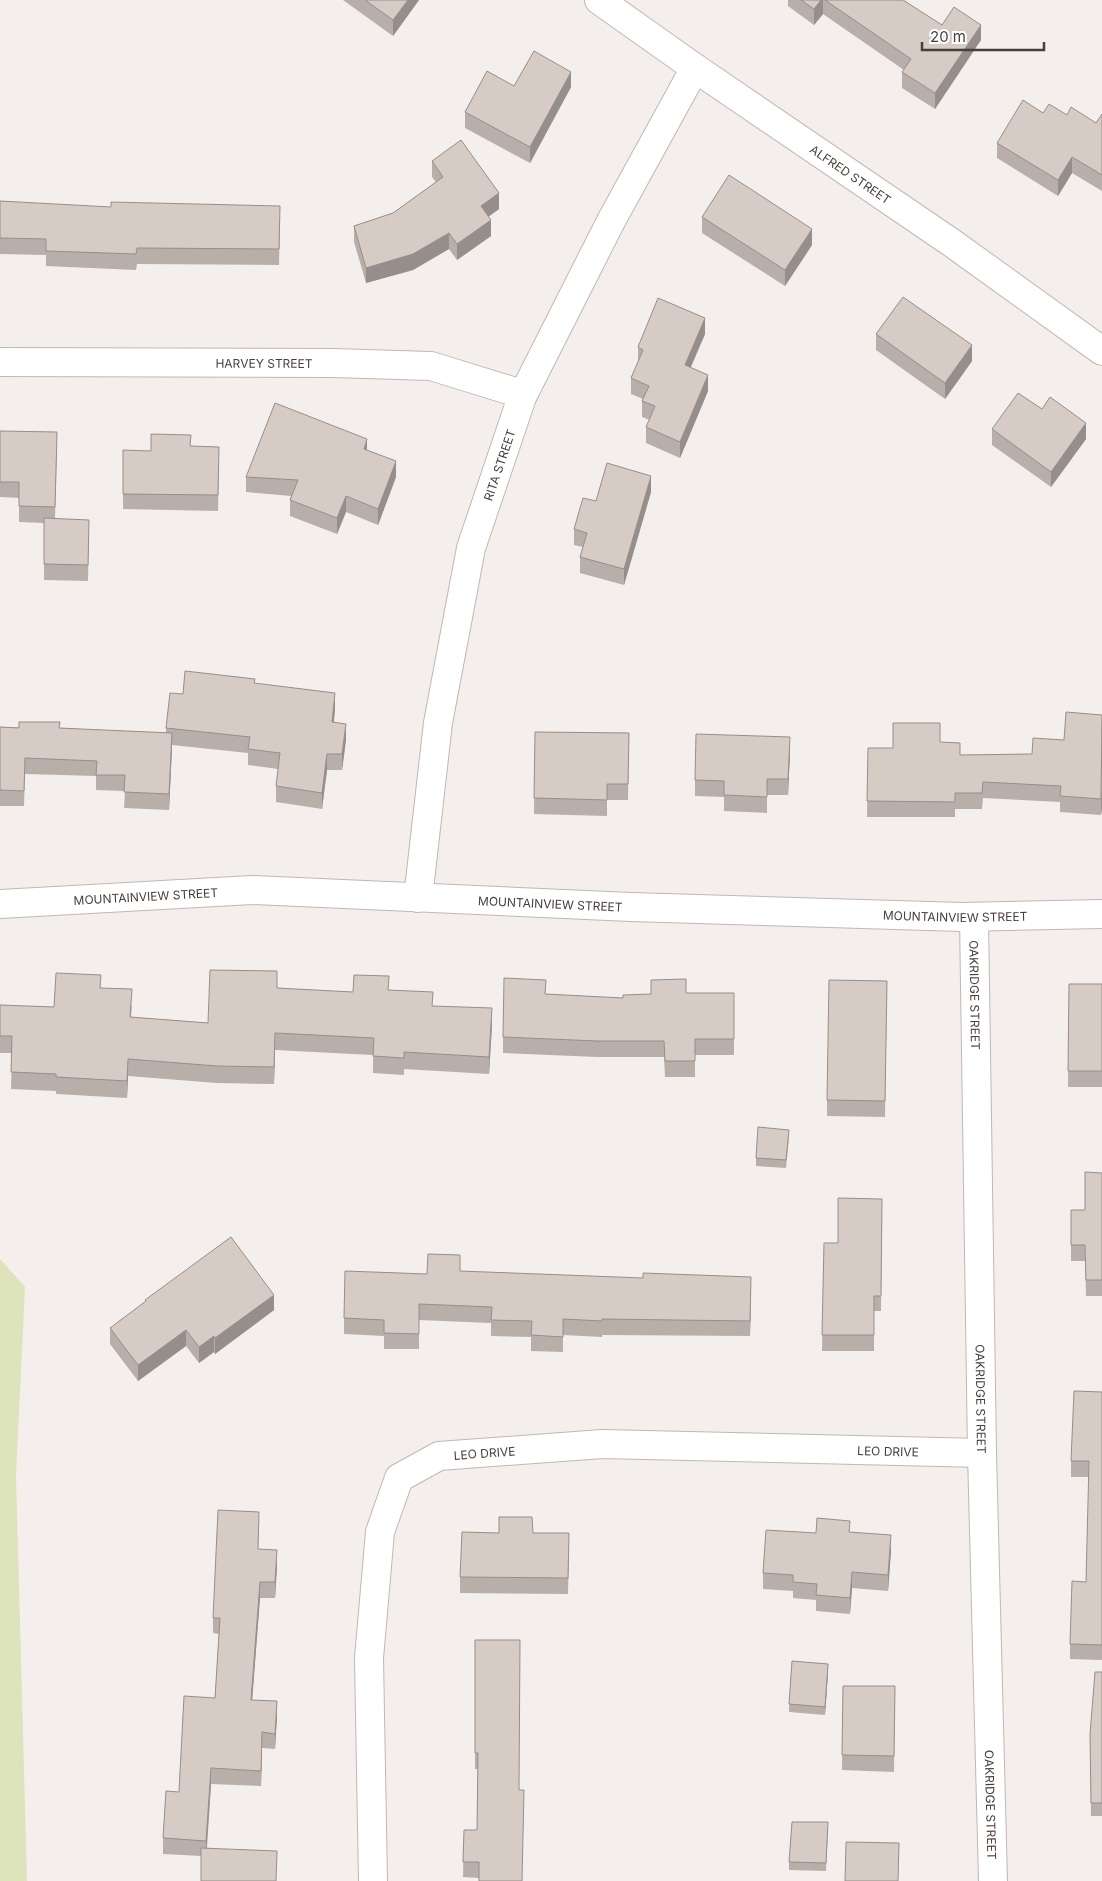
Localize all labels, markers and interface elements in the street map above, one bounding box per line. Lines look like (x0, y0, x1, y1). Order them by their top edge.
scale bar (922, 20, 1044, 52)
text: 20 m (930, 27, 966, 46)
street label: ALFRED STREET (807, 141, 894, 207)
street label: HARVEY STREET (215, 355, 313, 370)
street label: RITA STREET (480, 427, 518, 503)
street label: MOUNTAINVIEW STREET (73, 884, 219, 907)
street label: MOUNTAINVIEW STREET (478, 893, 623, 914)
street label: MOUNTAINVIEW STREET (883, 907, 1028, 925)
street label: OAKRIDGE STREET (967, 940, 983, 1050)
street label: OAKRIDGE STREET (973, 1344, 990, 1454)
street label: LEO DRIVE (453, 1443, 516, 1462)
street label: LEO DRIVE (857, 1443, 919, 1459)
street label: OAKRIDGE STREET (982, 1750, 1000, 1860)

